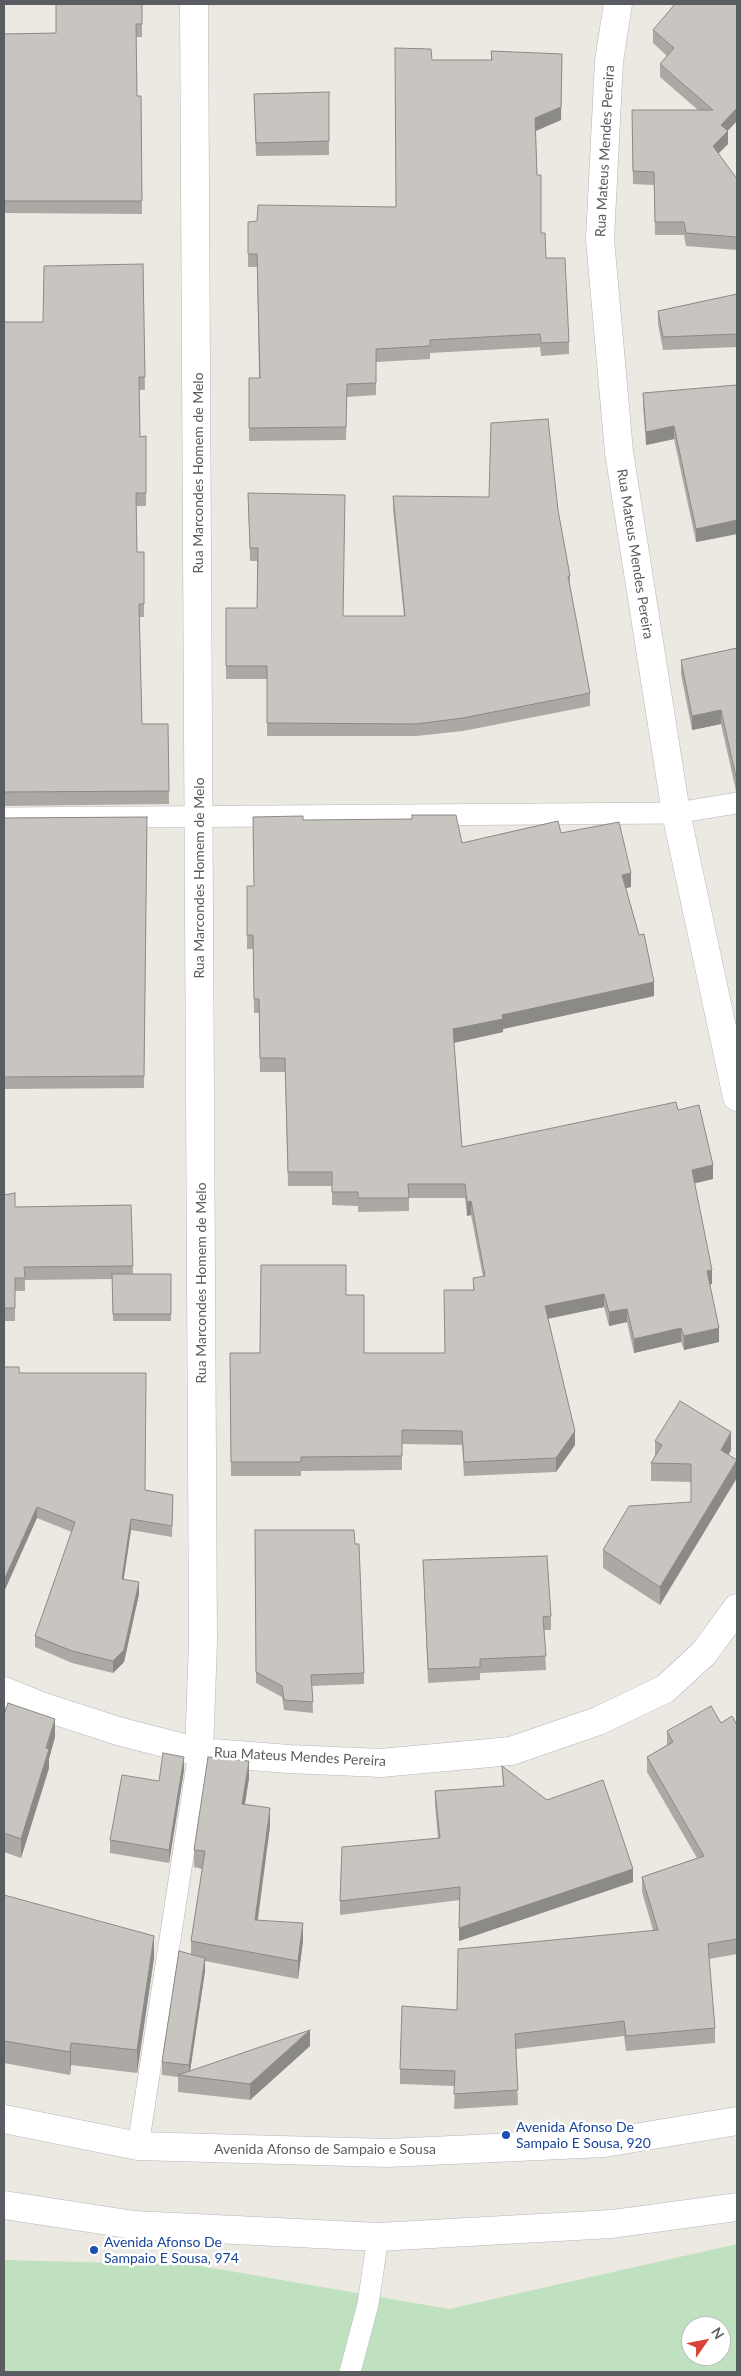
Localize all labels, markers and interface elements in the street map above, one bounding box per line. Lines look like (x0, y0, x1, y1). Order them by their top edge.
street label: Rua Mateus Mendes Pereira (592, 65, 618, 237)
street label: Rua Marcondes Homem de Melo (190, 372, 206, 574)
street label: Rua Mateus Mendes Pereira (613, 468, 657, 640)
street label: Rua Marcondes Homem de Melo (191, 777, 207, 979)
street label: Rua Marcondes Homem de Melo (193, 1182, 209, 1384)
street label: Rua Mateus Mendes Pereira (214, 1744, 386, 1770)
place label: Avenida Afonso De Sampaio E Sousa, 920 (516, 2119, 651, 2152)
marker: Avenida Afonso De Sampaio E Sousa, 920 (500, 2129, 512, 2141)
street label: Avenida Afonso de Sampaio e Sousa (214, 2141, 436, 2157)
place label: Avenida Afonso De Sampaio E Sousa, 974 (104, 2234, 239, 2266)
marker: Avenida Afonso De Sampaio E Sousa, 974 (88, 2244, 100, 2256)
north arrow (681, 2316, 731, 2366)
text: N (708, 2324, 728, 2342)

